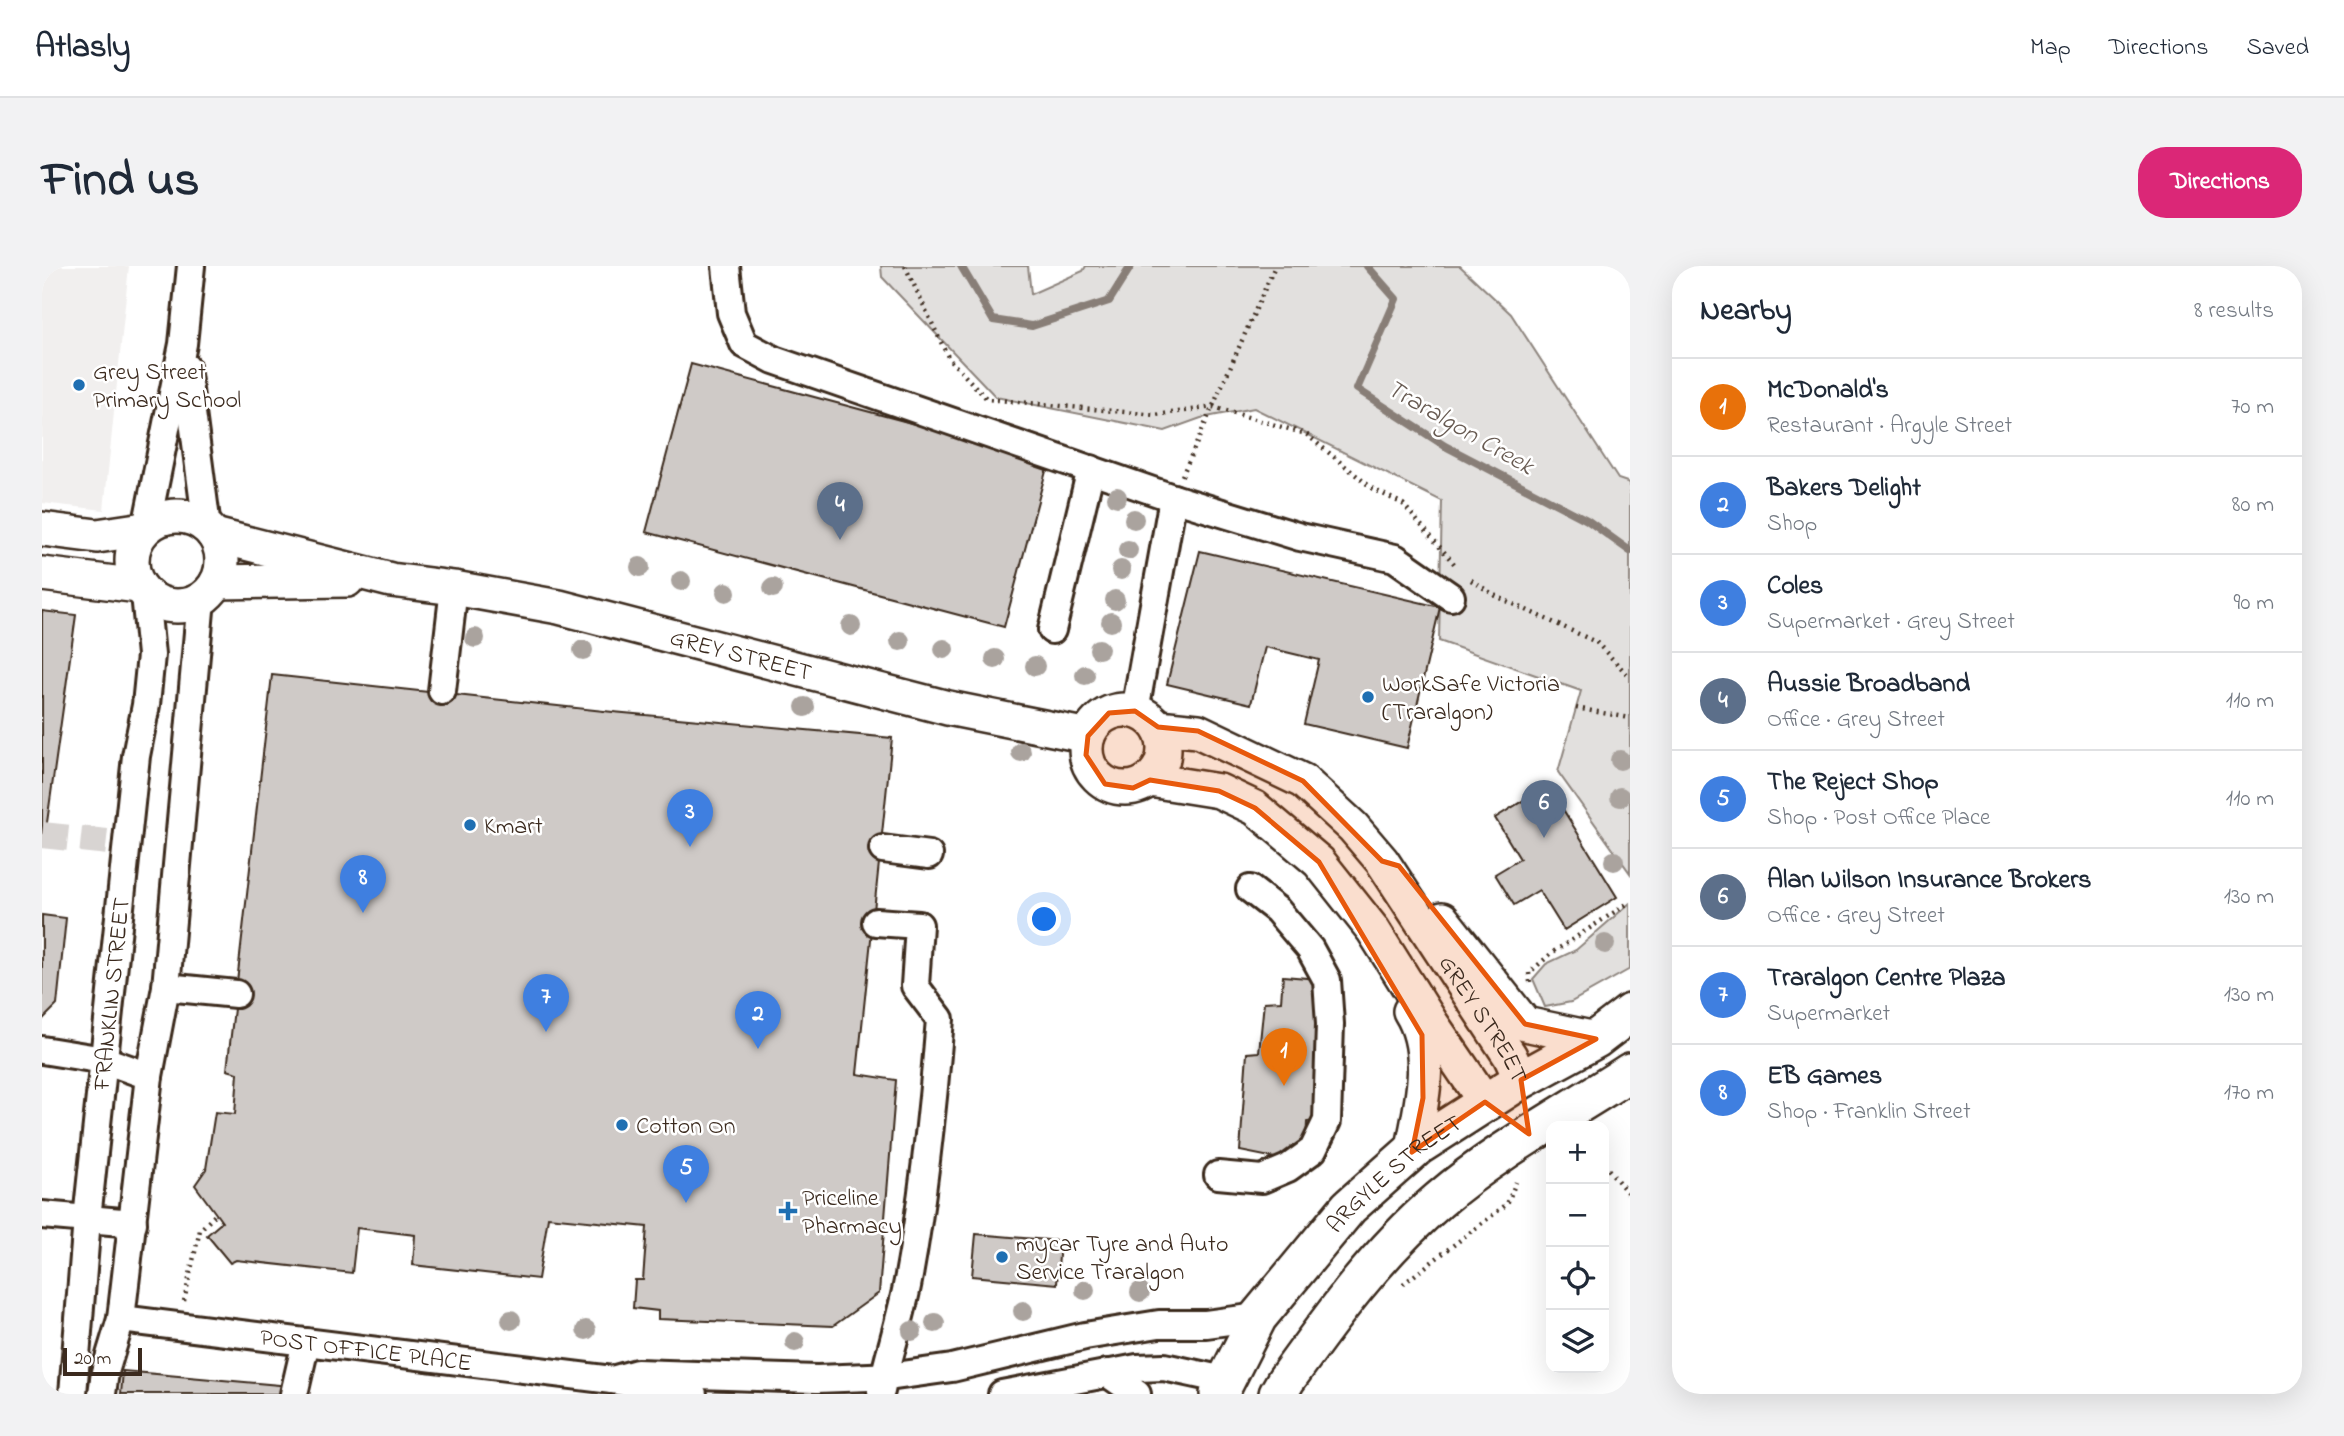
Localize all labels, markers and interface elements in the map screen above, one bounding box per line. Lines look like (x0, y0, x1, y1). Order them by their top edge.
text: Atlasly (35, 24, 130, 72)
text: Map (2030, 31, 2071, 66)
text: Directions (2109, 31, 2208, 66)
text: Saved (2246, 31, 2309, 66)
text: Find us (42, 146, 199, 218)
button: Directions (2138, 147, 2302, 218)
text: Nearby (1700, 290, 1792, 334)
text: 8 results (2194, 295, 2274, 328)
place label: Grey Street Primary School (93, 356, 241, 420)
water label: Traralgon Creek (1379, 371, 1542, 487)
text: McDonald's (1767, 372, 1889, 410)
marker: Grey Street Primary School (71, 377, 87, 393)
text: 1 (1719, 391, 1727, 424)
text: 70 m (2231, 391, 2274, 424)
text: Restaurant · Argyle Street (1767, 410, 2012, 443)
text: Bakers Delight (1767, 470, 1921, 508)
pin: 4 (817, 482, 863, 540)
text: 2 (1717, 489, 1729, 522)
text: 80 m (2232, 489, 2274, 522)
text: Shop (1767, 508, 1817, 541)
text: Coles (1767, 568, 1823, 606)
text: 3 (1718, 587, 1728, 620)
text: 90 m (2234, 587, 2274, 620)
text: Supermarket · Grey Street (1767, 606, 2015, 639)
street label: GREY STREET (666, 622, 815, 692)
text: Aussie Broadband (1767, 666, 1970, 704)
place label: WorkSafe Victoria (Traralgon) (1382, 668, 1560, 731)
text: 4 (1718, 685, 1728, 718)
text: 110 m (2226, 685, 2274, 718)
marker: WorkSafe Victoria (Traralgon) (1360, 689, 1376, 705)
text: Office · Grey Street (1767, 704, 1945, 737)
text: The Reject Shop (1767, 764, 1939, 802)
pin: 6 (1521, 780, 1567, 838)
text: 5 (1716, 783, 1730, 816)
text: 110 m (2226, 783, 2274, 816)
pin: 3 (667, 789, 713, 847)
text: Shop · Post Office Place (1767, 802, 1990, 835)
place label: Kmart (484, 810, 543, 845)
marker: Kmart (462, 817, 478, 833)
pin: 8 (340, 855, 386, 913)
text: Alan Wilson Insurance Brokers (1767, 862, 2092, 900)
text: 6 (1718, 881, 1728, 914)
text: 130 m (2224, 881, 2274, 914)
street label: FRANKLIN STREET (86, 896, 141, 1093)
text: Office · Grey Street (1767, 900, 1945, 933)
your location (1027, 902, 1061, 936)
street label: GREY STREET (1429, 949, 1535, 1089)
text: Traralgon Centre Plaza (1767, 960, 2006, 998)
pin: 7 (523, 974, 569, 1032)
text: 7 (1718, 979, 1728, 1012)
text: 130 m (2224, 979, 2274, 1012)
pin: 2 (735, 991, 781, 1049)
text: Supermarket (1767, 998, 1890, 1031)
pin: 1 (1261, 1028, 1307, 1086)
text: EB Games (1767, 1058, 1882, 1096)
text: 8 (1719, 1077, 1727, 1110)
text: 170 m (2224, 1077, 2274, 1110)
text: Shop · Franklin Street (1767, 1096, 1971, 1129)
street label: ARGYLE STREET (1319, 1107, 1470, 1242)
place label: Cotton On (636, 1110, 736, 1145)
marker: Cotton On (614, 1117, 630, 1133)
map controls (1546, 1121, 1609, 1373)
button: + (1546, 1121, 1609, 1184)
pin: 5 (663, 1145, 709, 1203)
place label: Priceline Pharmacy (802, 1182, 902, 1246)
button: − (1546, 1184, 1609, 1247)
marker: Priceline Pharmacy (780, 1203, 796, 1219)
place label: mycar Tyre and Auto Service Traralgon (1016, 1228, 1228, 1291)
button: locate (1546, 1247, 1609, 1310)
marker: mycar Tyre and Auto Service Traralgon (994, 1249, 1010, 1265)
button: layers (1546, 1310, 1609, 1373)
street label: POST OFFICE PLACE (258, 1321, 474, 1382)
scale bar (63, 1345, 142, 1377)
text: 20 m (74, 1346, 111, 1373)

